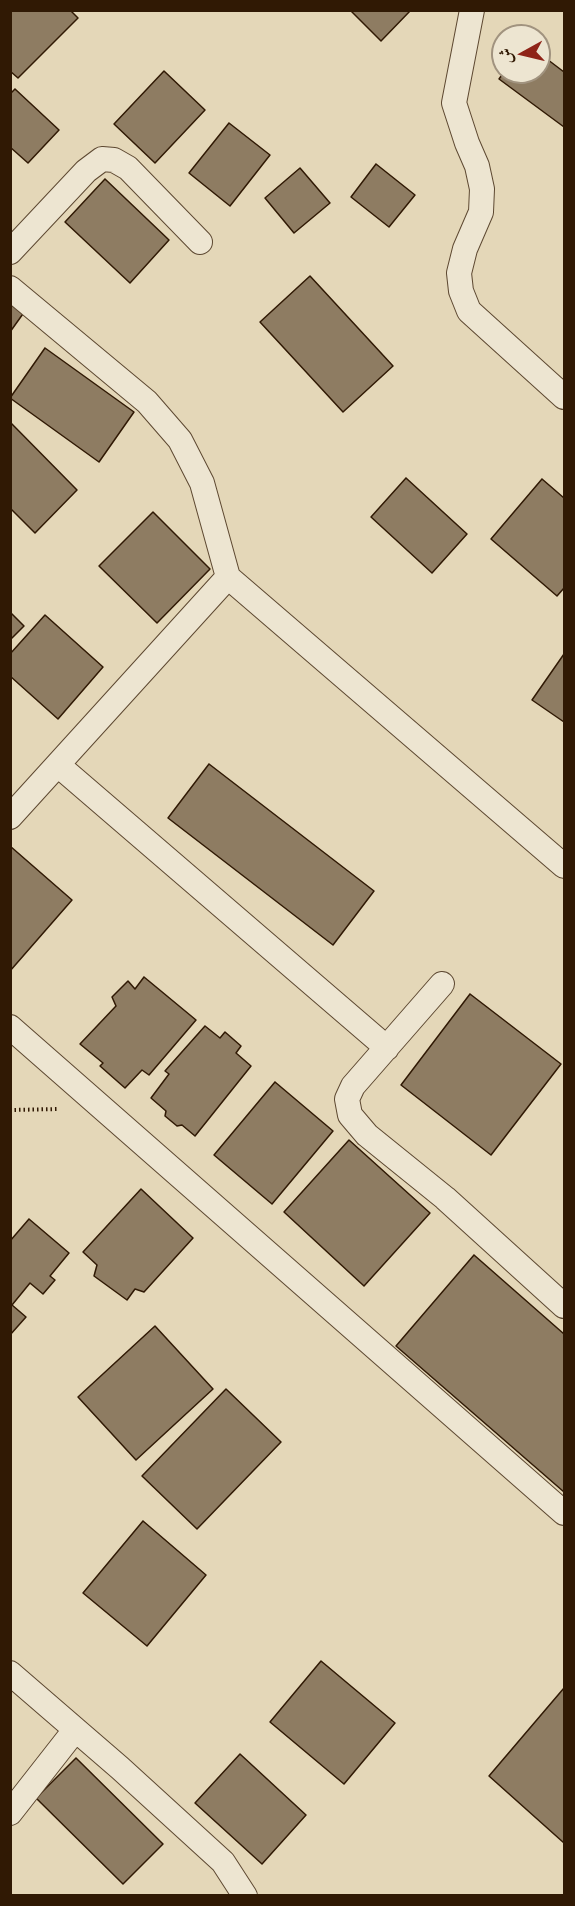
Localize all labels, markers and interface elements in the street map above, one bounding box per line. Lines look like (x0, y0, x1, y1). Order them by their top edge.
north arrow (491, 24, 551, 84)
text: ش (494, 47, 516, 65)

